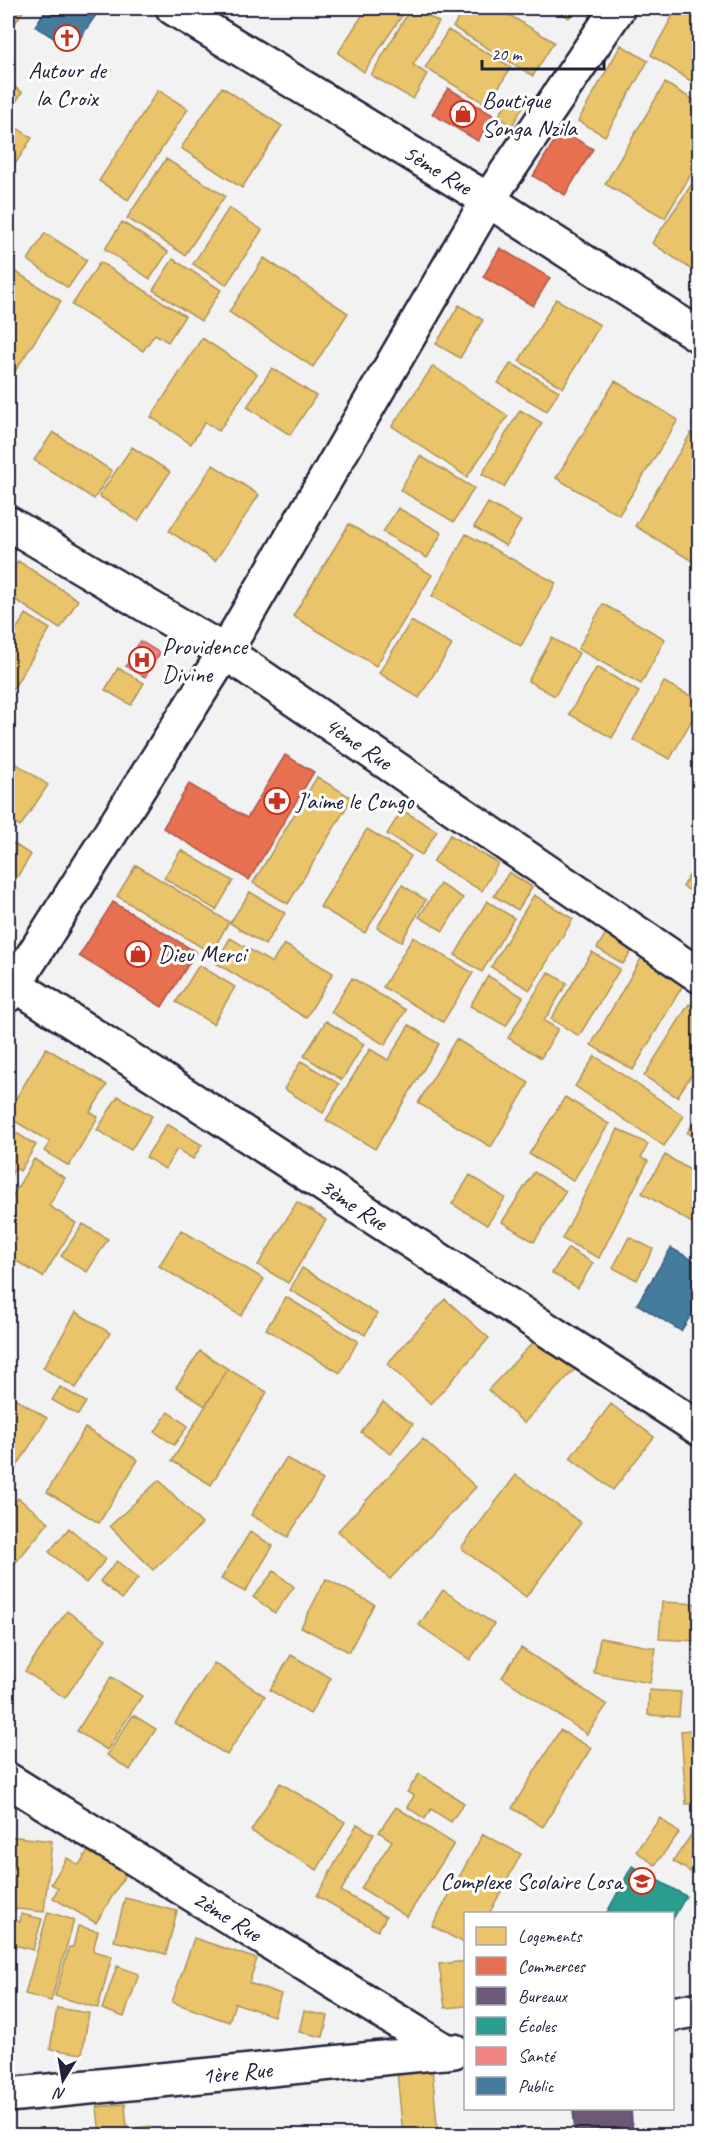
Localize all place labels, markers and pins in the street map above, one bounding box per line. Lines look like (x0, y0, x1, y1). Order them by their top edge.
church icon: Autour de la Croix (52, 23, 82, 53)
place label: Autour de la Croix (28, 55, 108, 113)
place label: Boutique Songa Nzila (482, 85, 578, 143)
shop icon: Boutique Songa Nzila (448, 99, 478, 129)
place label: Providence Divine (162, 631, 249, 689)
hospital icon: Providence Divine (127, 645, 157, 675)
pharmacy icon: J'aime le Congo (262, 786, 292, 816)
place label: J'aime le Congo (295, 786, 415, 816)
shop icon: Dieu Merci (123, 939, 153, 969)
place label: Dieu Merci (158, 939, 248, 969)
place label: Complexe Scolaire Losa (440, 1866, 624, 1896)
school or university icon: Complexe Scolaire Losa (627, 1866, 657, 1896)

